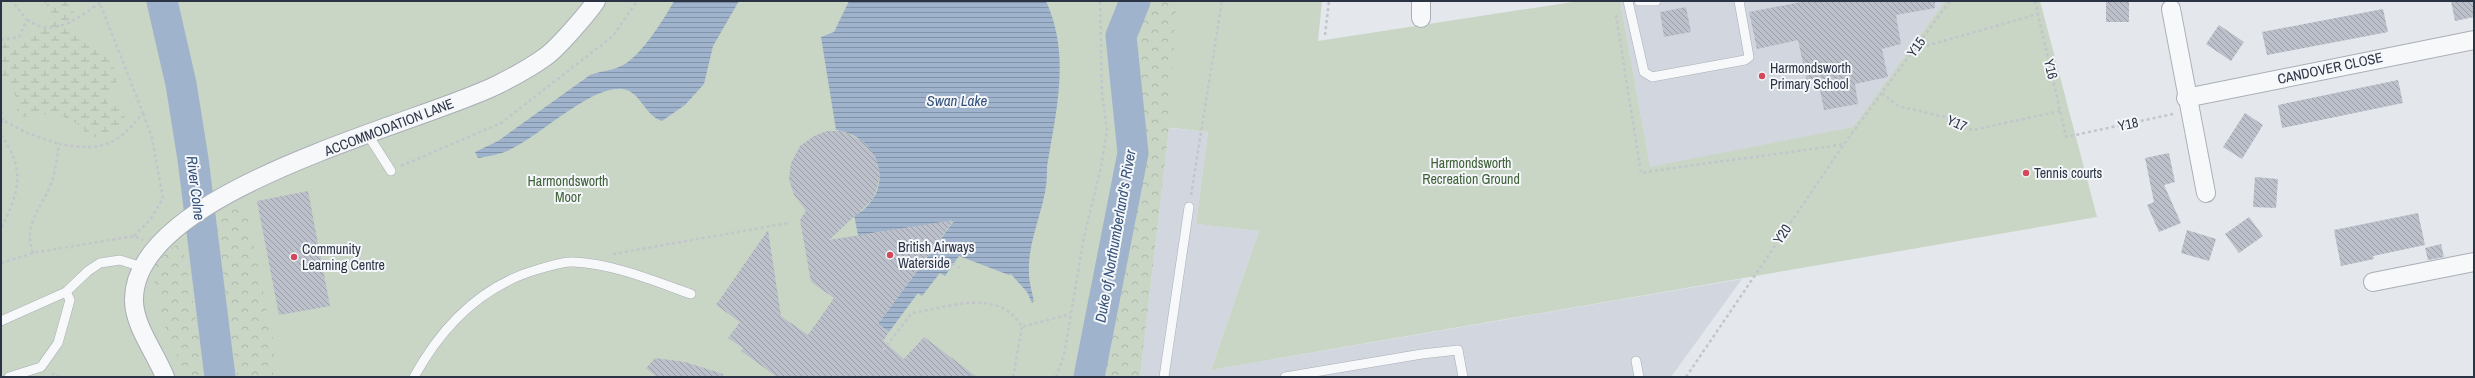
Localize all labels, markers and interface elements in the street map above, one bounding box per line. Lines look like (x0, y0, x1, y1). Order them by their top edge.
street label: Y15 (1903, 33, 1929, 61)
street label: CANDOVER CLOSE (2276, 48, 2384, 88)
street label: Y16 (2040, 57, 2062, 81)
place label: Harmondsworth Primary School (1770, 59, 1851, 93)
marker: Harmondsworth Primary School (1757, 71, 1767, 81)
water label: Swan Lake (927, 90, 988, 111)
street label: ACCOMMODATION LANE (321, 94, 456, 160)
street label: Y17 (1944, 111, 1970, 135)
street label: Y18 (2116, 113, 2140, 135)
water label: Duke of Northumberland's River (1089, 147, 1141, 324)
water label: River Colne (182, 154, 210, 222)
park label: Harmondsworth Recreation Ground (1422, 154, 1520, 188)
place label: Tennis courts (2034, 164, 2103, 182)
marker: Tennis courts (2021, 168, 2031, 178)
park label: Harmondsworth Moor (527, 172, 609, 206)
street label: Y20 (1769, 220, 1795, 248)
place label: British Airways Waterside (898, 238, 975, 272)
place label: Community Learning Centre (302, 240, 385, 274)
marker: British Airways Waterside (885, 250, 895, 260)
marker: Community Learning Centre (289, 252, 299, 262)

